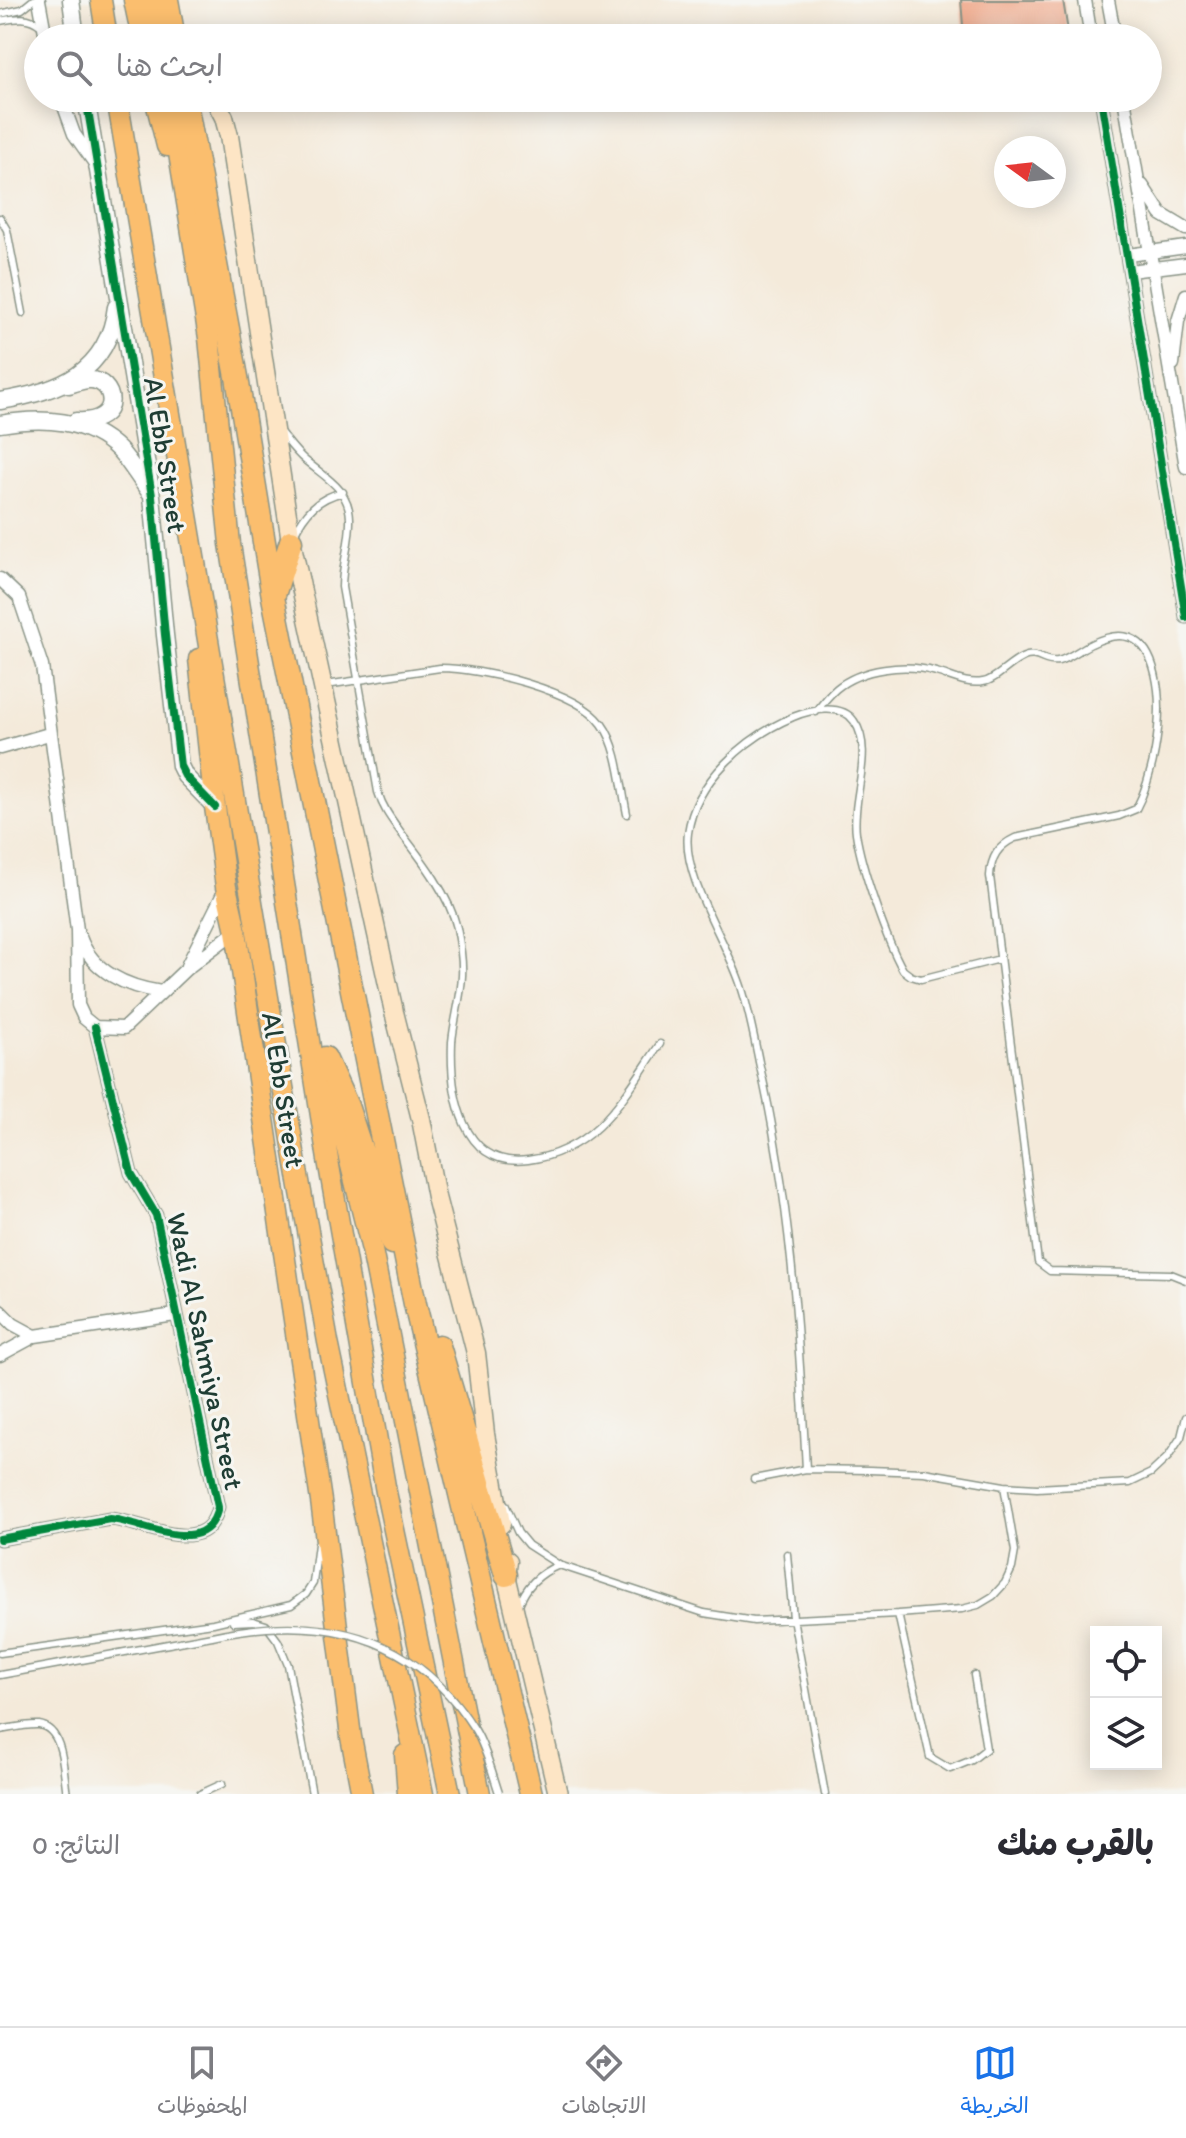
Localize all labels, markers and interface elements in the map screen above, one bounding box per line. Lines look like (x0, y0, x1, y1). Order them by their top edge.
search box (24, 24, 1162, 112)
icon: search (52, 46, 96, 90)
text: ابحث هنا (116, 47, 223, 84)
north arrow (994, 136, 1066, 208)
street label: Al Ebb Street (137, 375, 195, 535)
street label: Al Ebb Street (255, 1010, 313, 1170)
street label: Wadi Al Sahmiya Street (160, 1209, 252, 1493)
map controls (1090, 1626, 1162, 1770)
button: locate (1090, 1626, 1162, 1698)
button: layers (1090, 1698, 1162, 1770)
text: بالقرب منك (997, 1823, 1154, 1864)
text: النتائج: 0 (32, 1829, 120, 1861)
tab: المحفوظات (157, 2041, 248, 2125)
tab: الاتجاهات (561, 2041, 646, 2125)
tab: الخريطة (960, 2041, 1029, 2125)

